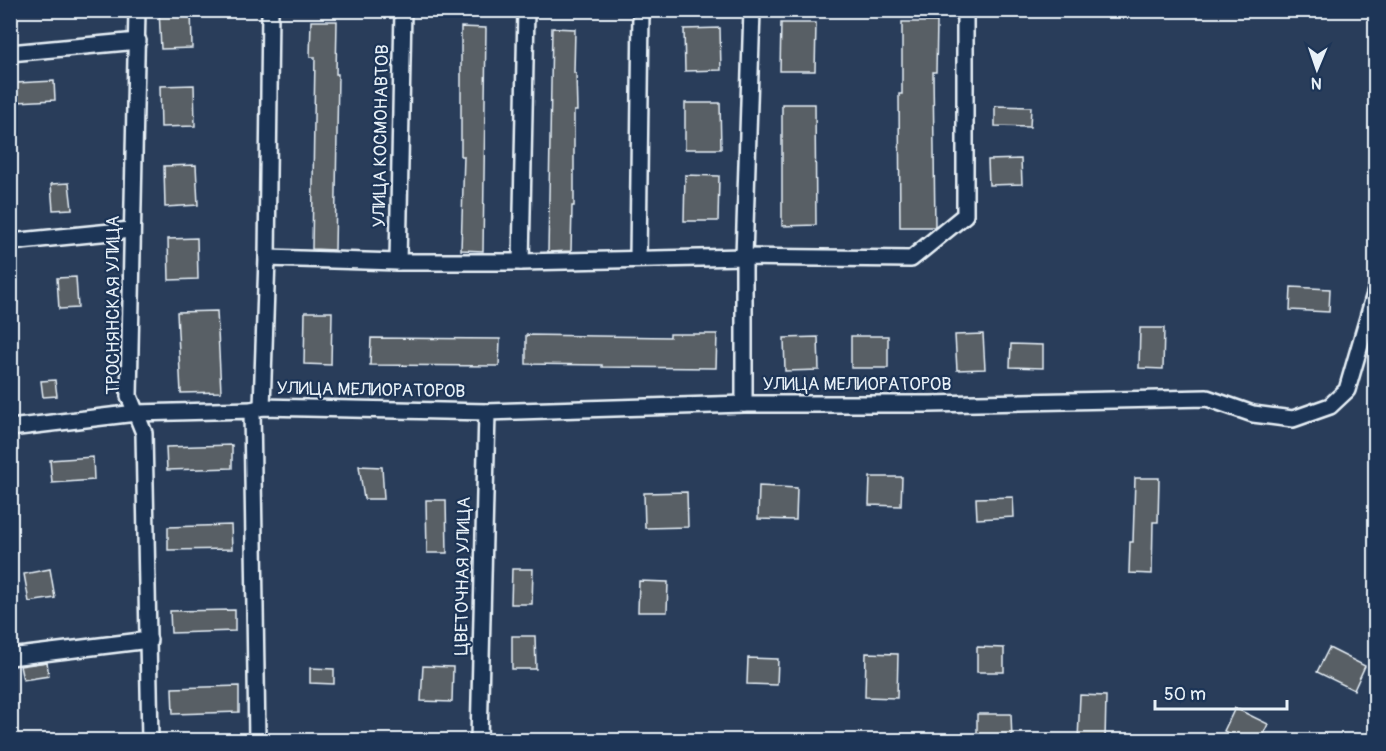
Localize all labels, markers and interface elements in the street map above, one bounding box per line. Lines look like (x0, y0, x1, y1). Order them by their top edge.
north arrow (1287, 39, 1347, 99)
street label: УЛИЦА КОСМОНАВТОВ (368, 44, 394, 228)
text: N (1311, 73, 1322, 93)
street label: ТРОСНЯНСКАЯ УЛИЦА (102, 215, 125, 395)
street label: УЛИЦА МЕЛИОРАТОРОВ (763, 373, 951, 396)
street label: УЛИЦА МЕЛИОРАТОРОВ (276, 377, 466, 403)
street label: ЦВЕТОЧНАЯ УЛИЦА (450, 496, 476, 656)
scale bar (1155, 673, 1287, 711)
text: 50 m (1164, 683, 1206, 706)

